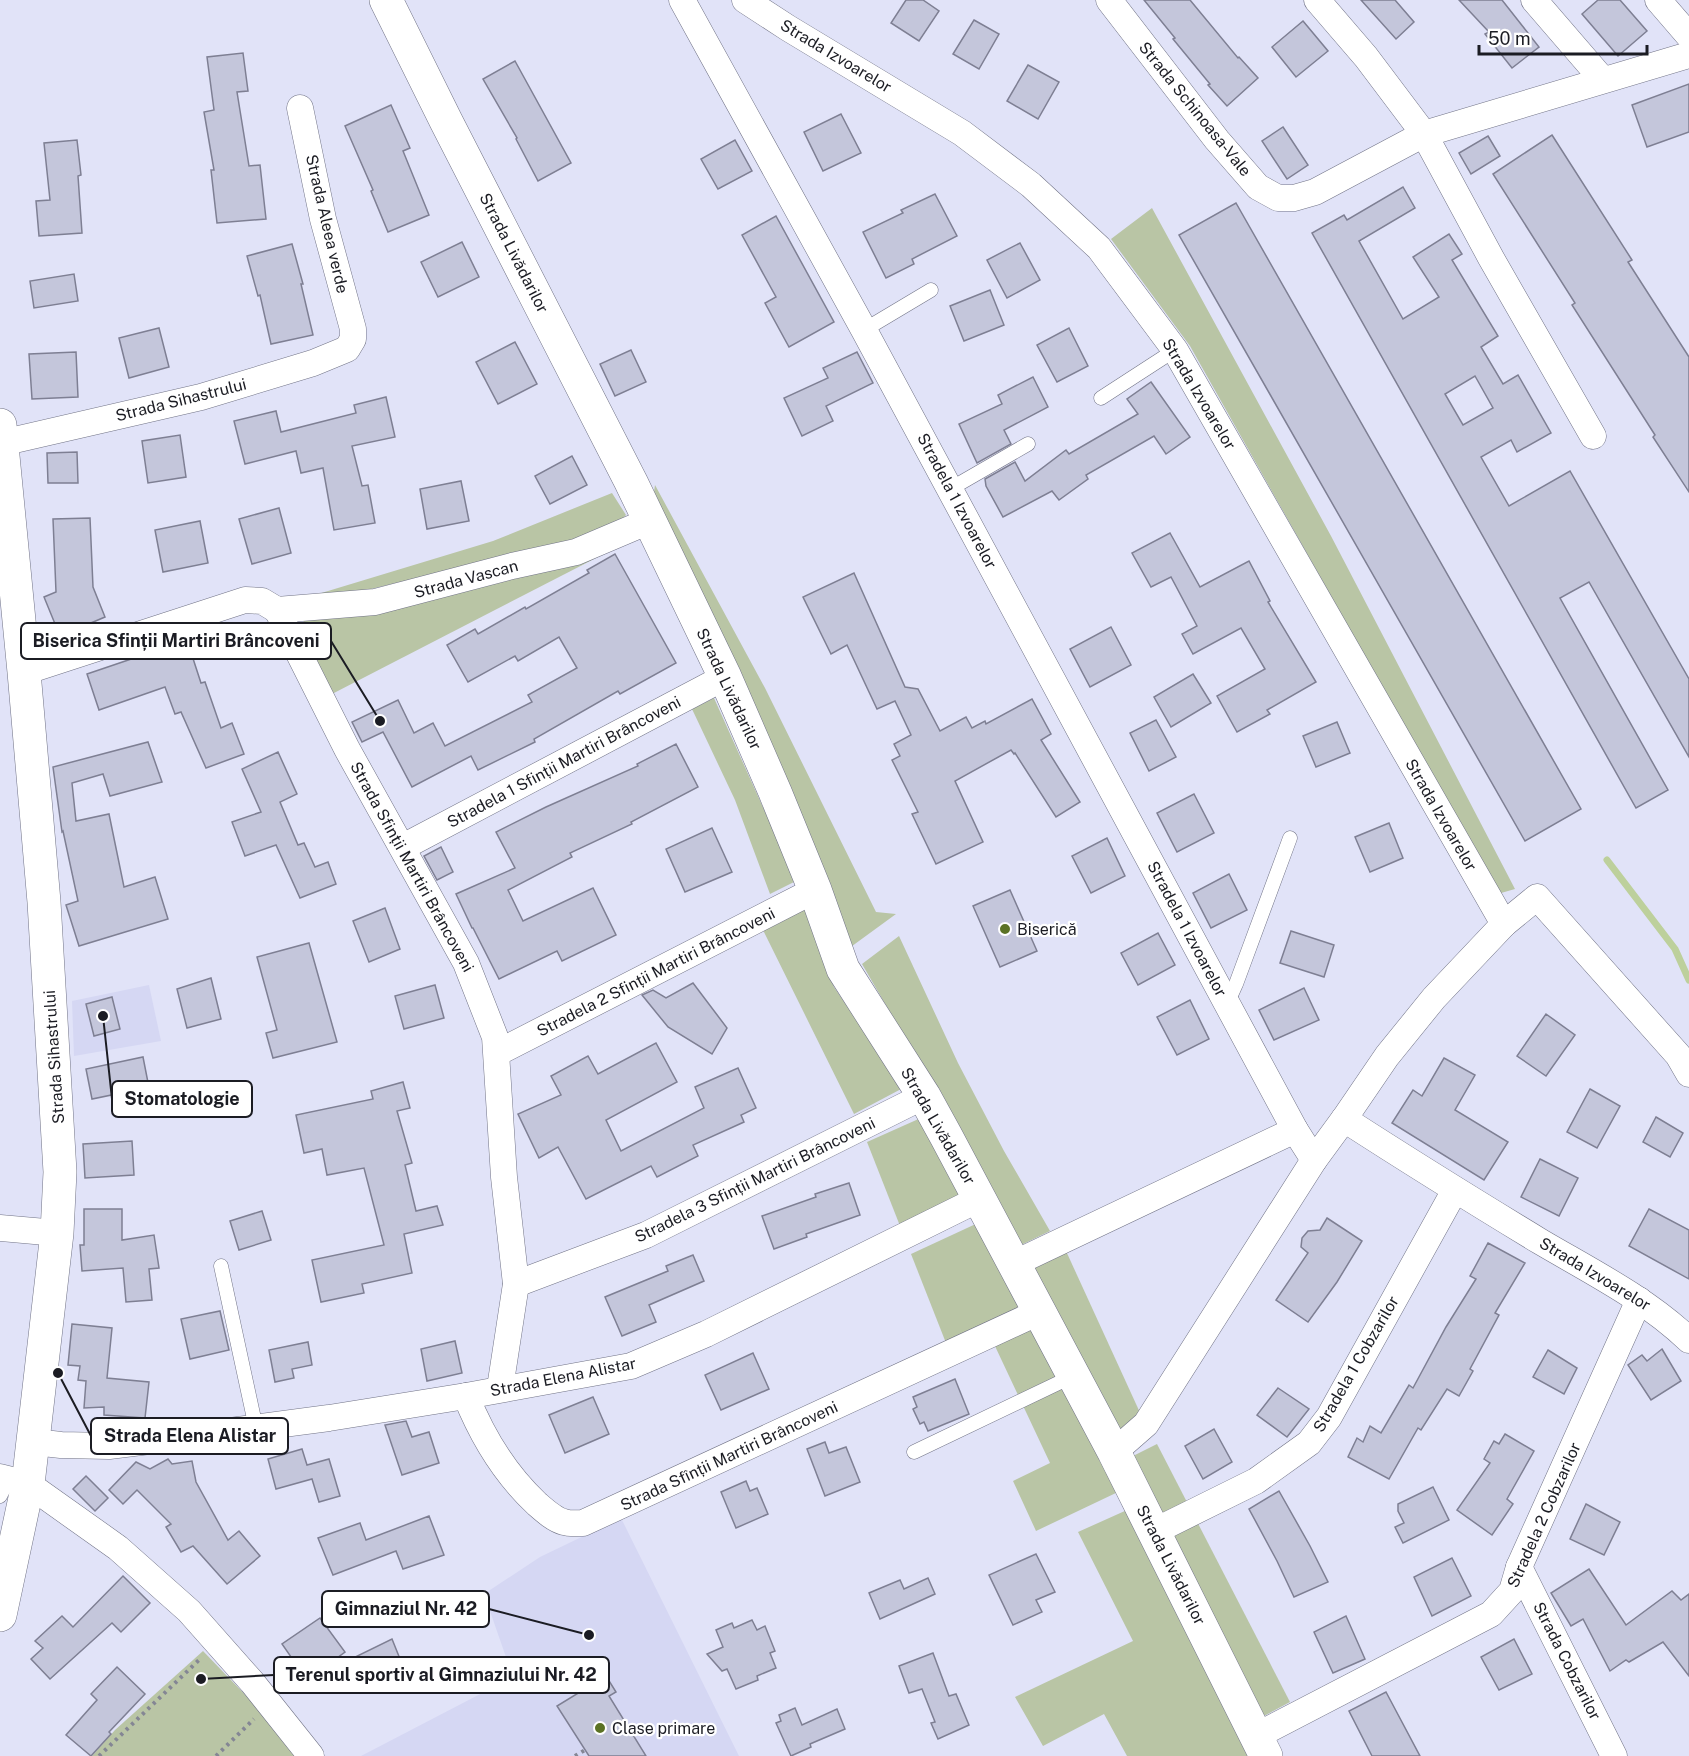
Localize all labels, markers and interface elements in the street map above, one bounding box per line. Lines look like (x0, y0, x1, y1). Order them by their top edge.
street label: Strada Izvoarelor (777, 15, 895, 97)
scale bar (1479, 18, 1647, 56)
text: 50 m (1488, 28, 1531, 49)
street label: Strada Schinoasa-Vale (1135, 38, 1255, 180)
street label: Strada Aleea verde (302, 153, 352, 295)
street label: Strada Livădarilor (476, 190, 552, 316)
street label: Strada Izvoarelor (1158, 335, 1240, 453)
street label: Strada Sihastrului (114, 375, 248, 425)
street label: Stradela 1 Izvoarelor (913, 430, 1001, 572)
street label: Strada Vascan (412, 556, 520, 602)
callout: Biserica Sfinții Martiri Brâncoveni (21, 623, 331, 659)
street label: Strada Livădarilor (692, 625, 766, 753)
text: Biserica Sfinții Martiri Brâncoveni (33, 630, 319, 651)
street label: Stradela 1 Sfinții Martiri Brâncoveni (444, 692, 684, 832)
street label: Strada Izvoarelor (1401, 755, 1481, 875)
street label: Strada Sfinții Martiri Brâncoveni (346, 759, 478, 975)
street label: Stradela 1 Izvoarelor (1143, 858, 1231, 1000)
street label: Stradela 2 Sfinții Martiri Brâncoveni (534, 903, 778, 1041)
place label: Biserică (1017, 920, 1077, 939)
marker: Biserică (998, 922, 1012, 936)
street label: Strada Sihastrului (40, 989, 68, 1125)
street label: Strada Livădarilor (897, 1064, 979, 1188)
callout: Stomatologie (112, 1081, 252, 1117)
text: Stomatologie (124, 1088, 240, 1109)
street label: Stradela 3 Sfinții Martiri Brâncoveni (632, 1113, 878, 1247)
street label: Strada Izvoarelor (1536, 1233, 1654, 1315)
street label: Stradela 1 Cobzarilor (1309, 1293, 1403, 1435)
street label: Strada Elena Alistar (488, 1354, 638, 1400)
street label: Strada Sfînții Martiri Brâncoveni (617, 1397, 841, 1515)
callout: Strada Elena Alistar (91, 1418, 288, 1454)
text: Strada Elena Alistar (104, 1425, 277, 1446)
street label: Stradela 2 Cobzarilor (1503, 1439, 1585, 1591)
street label: Strada Livădarilor (1133, 1502, 1209, 1628)
callout: Gimnaziul Nr. 42 (322, 1591, 489, 1627)
text: Gimnaziul Nr. 42 (335, 1598, 477, 1619)
street label: Strada Cobzarilor (1529, 1599, 1605, 1723)
callout: Terenul sportiv al Gimnaziului Nr. 42 (274, 1657, 609, 1693)
text: Terenul sportiv al Gimnaziului Nr. 42 (285, 1664, 597, 1685)
place label: Clase primare (612, 1719, 715, 1738)
marker: Clase primare (593, 1721, 607, 1735)

